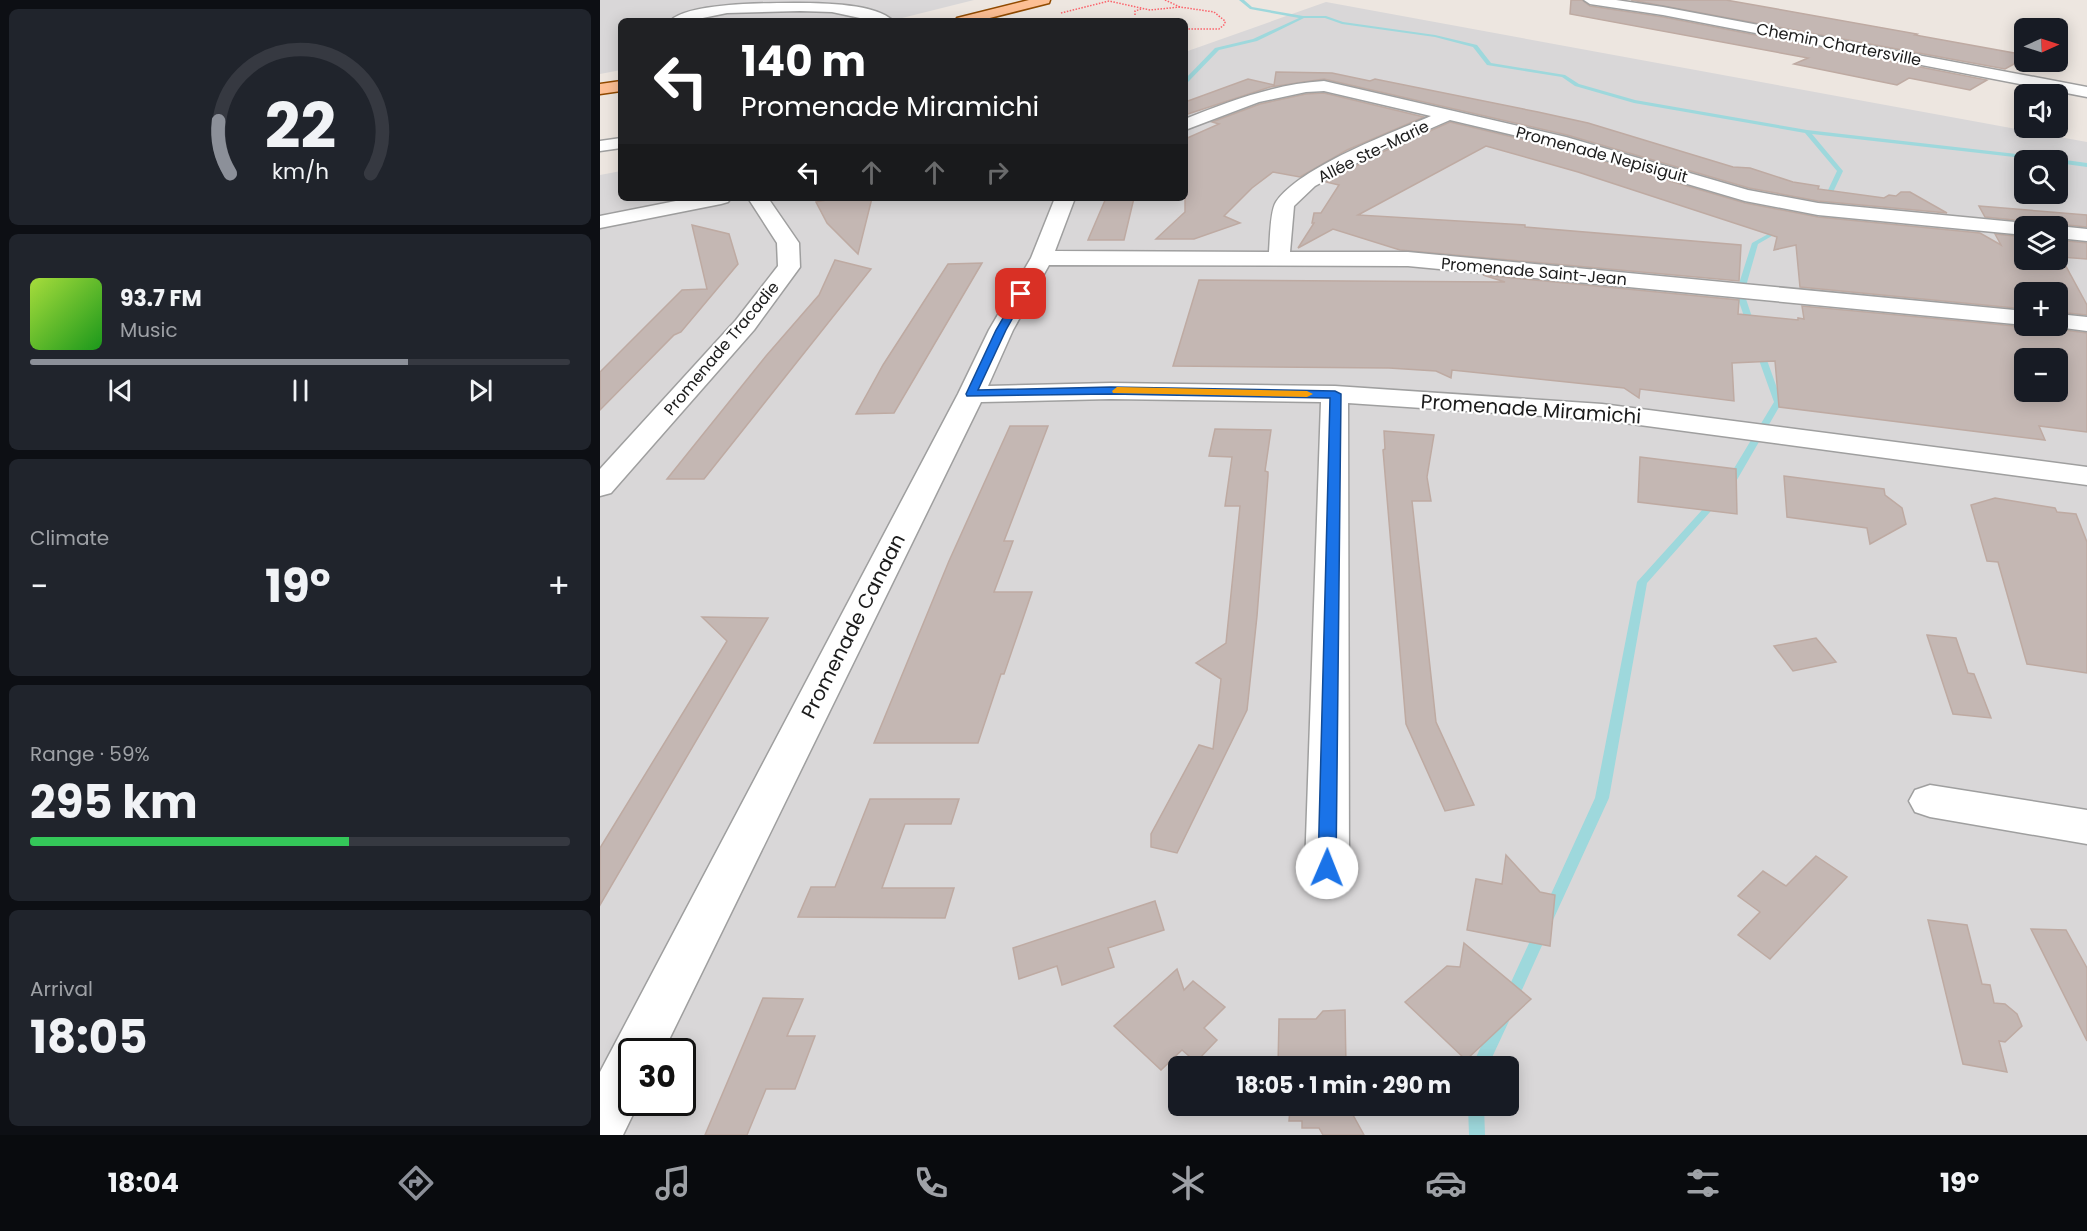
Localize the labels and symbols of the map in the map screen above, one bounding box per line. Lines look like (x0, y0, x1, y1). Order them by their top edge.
street label: Chemin Chartersville (1754, 17, 1923, 72)
north arrow (2014, 18, 2068, 72)
street label: Allée Ste-Marie (1314, 115, 1433, 188)
street label: Promenade Nepisiguit (1513, 120, 1690, 189)
street label: Promenade Saint-Jean (1440, 252, 1628, 291)
pin (995, 268, 1046, 319)
street label: Promenade Tracadie (658, 276, 784, 420)
street label: Promenade Miramichi (1420, 387, 1642, 431)
street label: Promenade Canaan (794, 529, 912, 723)
position arrow (1295, 836, 1359, 900)
speed limit sign: 30 (618, 1038, 696, 1116)

